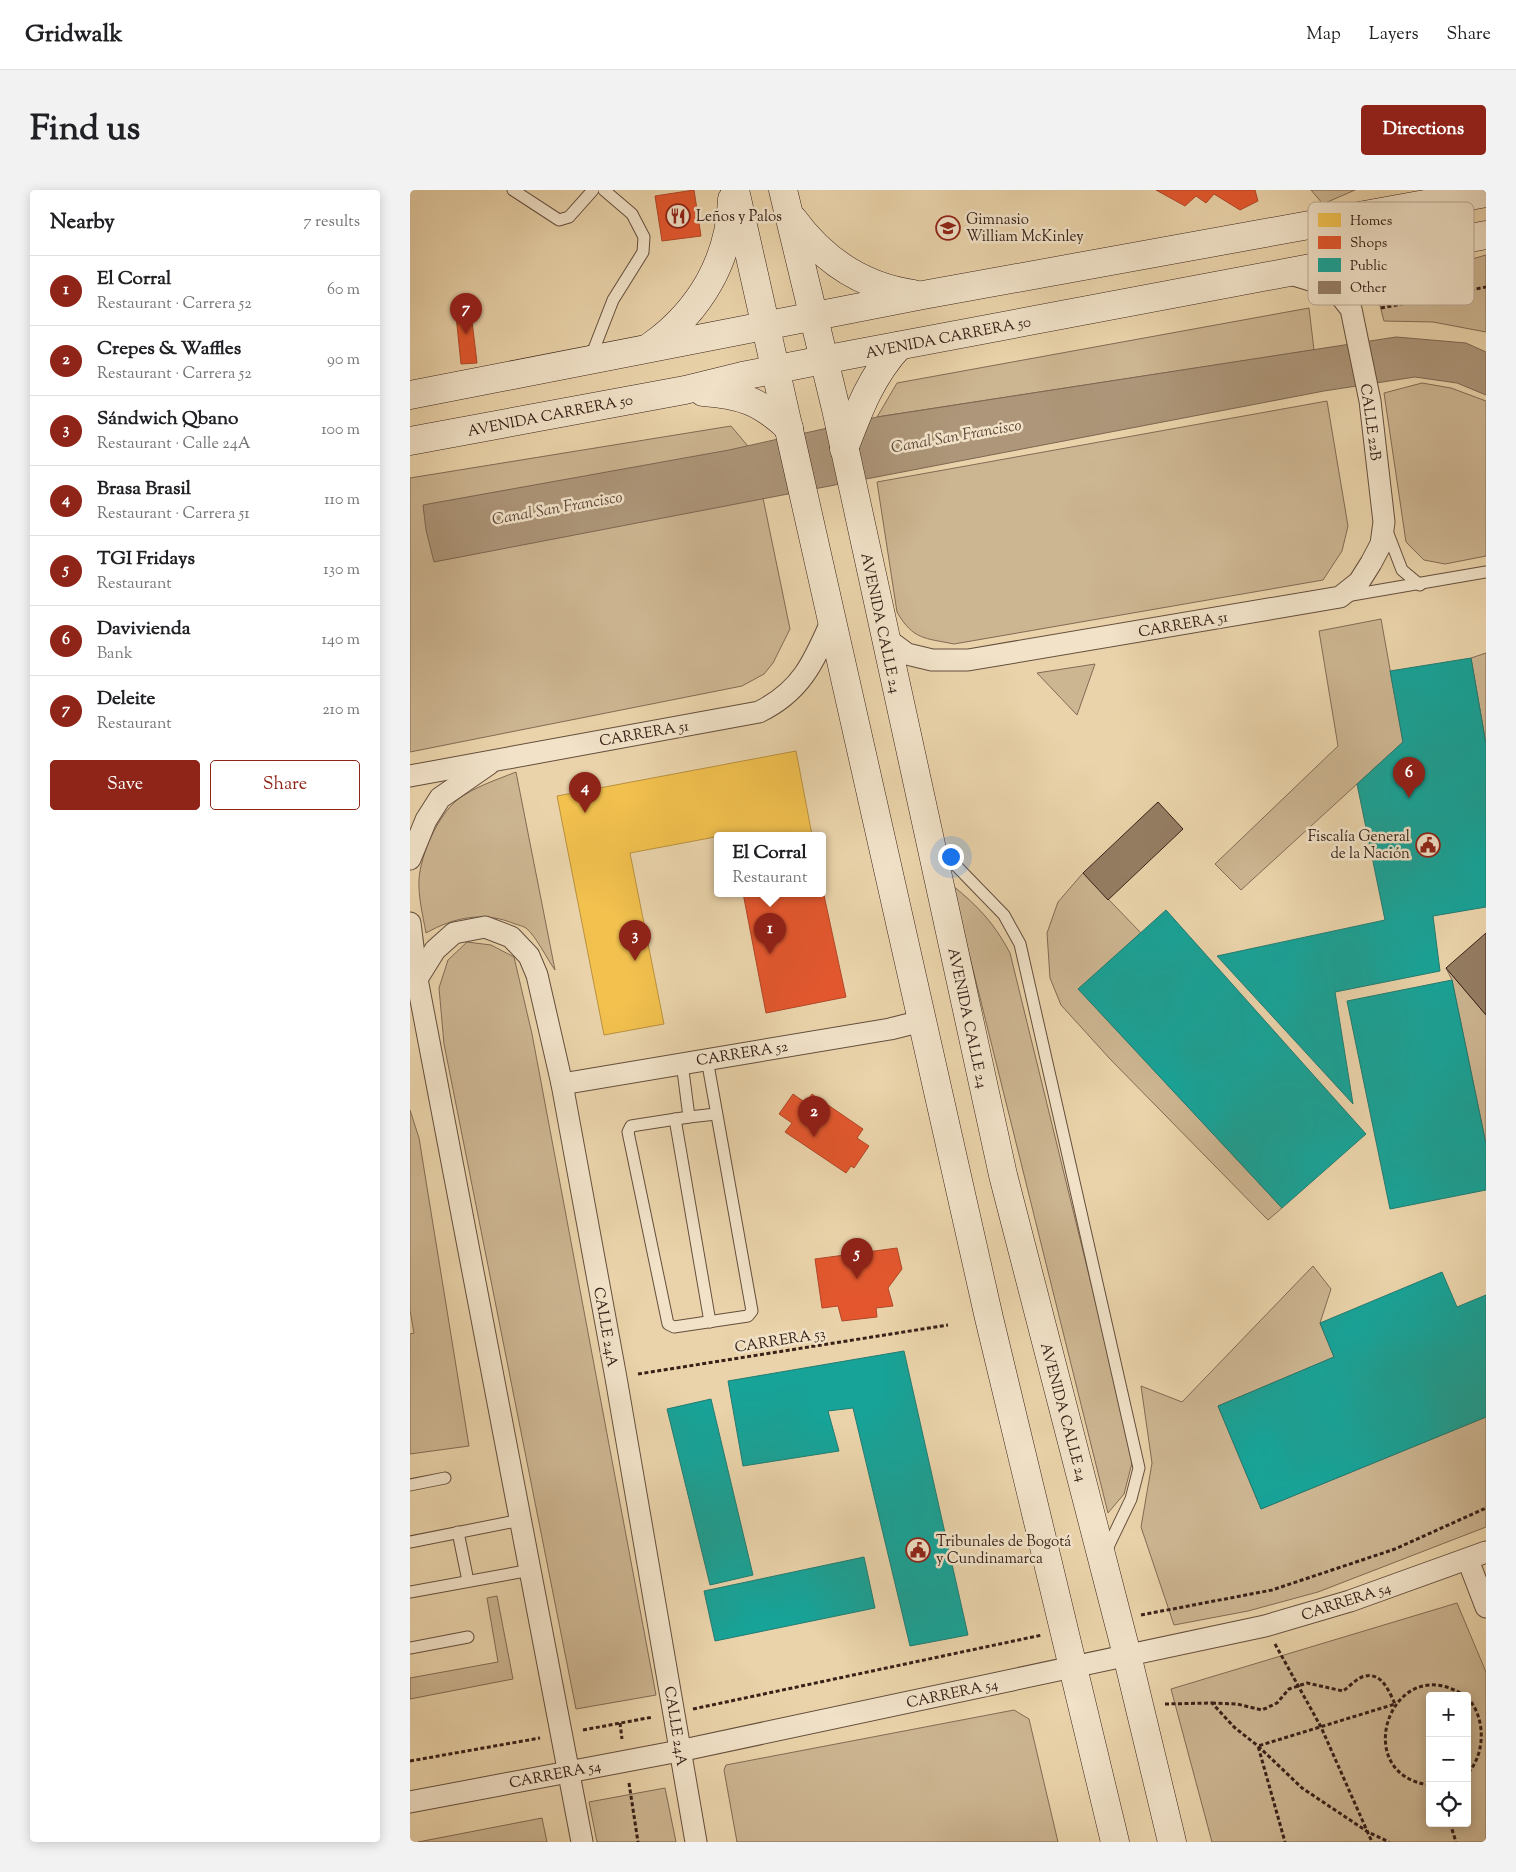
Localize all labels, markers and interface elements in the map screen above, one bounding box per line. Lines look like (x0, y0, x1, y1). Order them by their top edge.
text: Gridwalk (25, 18, 123, 52)
text: Map (1306, 22, 1341, 48)
text: Layers (1369, 22, 1419, 48)
text: Share (1447, 22, 1491, 48)
text: Find us (30, 105, 140, 156)
button: Directions (1361, 105, 1486, 155)
legend (1308, 202, 1474, 305)
restaurant icon: Leños y Palos (665, 203, 691, 229)
place label: Leños y Palos (696, 207, 782, 228)
text: Nearby (50, 208, 115, 238)
place label: Gimnasio William McKinley (966, 210, 1084, 248)
text: 7 results (304, 211, 360, 234)
text: Homes (1350, 212, 1392, 232)
school or university icon: Gimnasio William McKinley (935, 215, 961, 241)
text: Shops (1350, 234, 1387, 254)
text: Public (1350, 257, 1387, 277)
text: El Corral (97, 266, 171, 293)
text: 1 (63, 279, 69, 302)
text: 60 m (327, 279, 360, 302)
text: Other (1350, 279, 1387, 299)
text: Restaurant · Carrera 52 (97, 293, 252, 316)
pin: 7 (450, 293, 482, 334)
street label: AVENIDA CARRERA 50 (864, 312, 1033, 365)
text: Crepes & Waffles (97, 336, 241, 363)
text: 2 (62, 349, 70, 372)
text: 90 m (327, 349, 360, 372)
text: Restaurant · Carrera 52 (97, 363, 252, 386)
street label: CALLE 22B (1354, 382, 1385, 463)
street label: AVENIDA CARRERA 50 (466, 390, 635, 443)
text: Sándwich Qbano (97, 406, 238, 433)
water label: Canal San Francisco (889, 415, 1024, 460)
text: 3 (63, 419, 69, 442)
text: 100 m (321, 419, 360, 442)
text: Restaurant · Calle 24A (97, 433, 251, 456)
text: Brasa Brasil (97, 476, 191, 503)
water label: Canal San Francisco (490, 487, 625, 532)
text: 4 (62, 489, 70, 512)
text: 110 m (324, 489, 360, 512)
text: Restaurant · Carrera 51 (97, 503, 250, 526)
text: TGI Fridays (97, 546, 195, 573)
street label: AVENIDA CALLE 24 (854, 551, 905, 696)
text: 5 (63, 559, 69, 582)
text: 130 m (323, 559, 360, 582)
text: Restaurant (97, 573, 172, 596)
street label: CARRERA 51 (1137, 607, 1230, 644)
text: Davivienda (97, 616, 190, 643)
text: 6 (62, 629, 70, 652)
text: 140 m (322, 629, 360, 652)
text: Bank (97, 643, 133, 666)
text: Deleite (97, 686, 155, 713)
text: 7 (62, 699, 70, 722)
text: 210 m (322, 699, 360, 722)
text: Restaurant (97, 713, 172, 736)
street label: CARRERA 51 (598, 716, 691, 753)
pin: 6 (1393, 757, 1425, 798)
button: Save (50, 760, 200, 810)
button: Share (210, 760, 360, 810)
pin: 4 (569, 772, 601, 813)
place label: Fiscalía General de la Nación (1308, 827, 1410, 865)
popup (714, 832, 826, 897)
public building icon: Fiscalía General de la Nación (1415, 832, 1441, 858)
text: El Corral (733, 840, 807, 867)
your location (938, 844, 964, 870)
text: Restaurant (733, 867, 807, 890)
pin: 1 (754, 913, 786, 954)
pin: 3 (619, 920, 651, 961)
street label: AVENIDA CALLE 24 (941, 946, 992, 1091)
street label: CARRERA 52 (695, 1037, 790, 1072)
pin: 2 (798, 1096, 830, 1137)
pin: 5 (841, 1238, 873, 1279)
street label: CALLE 24A (587, 1286, 622, 1369)
street label: CARRERA 53 (733, 1324, 827, 1359)
street label: AVENIDA CALLE 24 (1034, 1341, 1091, 1485)
place label: Tribunales de Bogotá y Cundinamarca (936, 1532, 1071, 1570)
public building icon: Tribunales de Bogotá y Cundinamarca (905, 1537, 931, 1563)
street label: CARRERA 54 (1299, 1578, 1394, 1627)
street label: CARRERA 54 (905, 1674, 1000, 1714)
street label: CALLE 24A (658, 1685, 691, 1768)
map controls (1426, 1692, 1471, 1827)
button: + (1426, 1692, 1471, 1737)
button: − (1426, 1737, 1471, 1782)
street label: CARRERA 54 (508, 1756, 603, 1795)
button: locate (1426, 1782, 1471, 1827)

